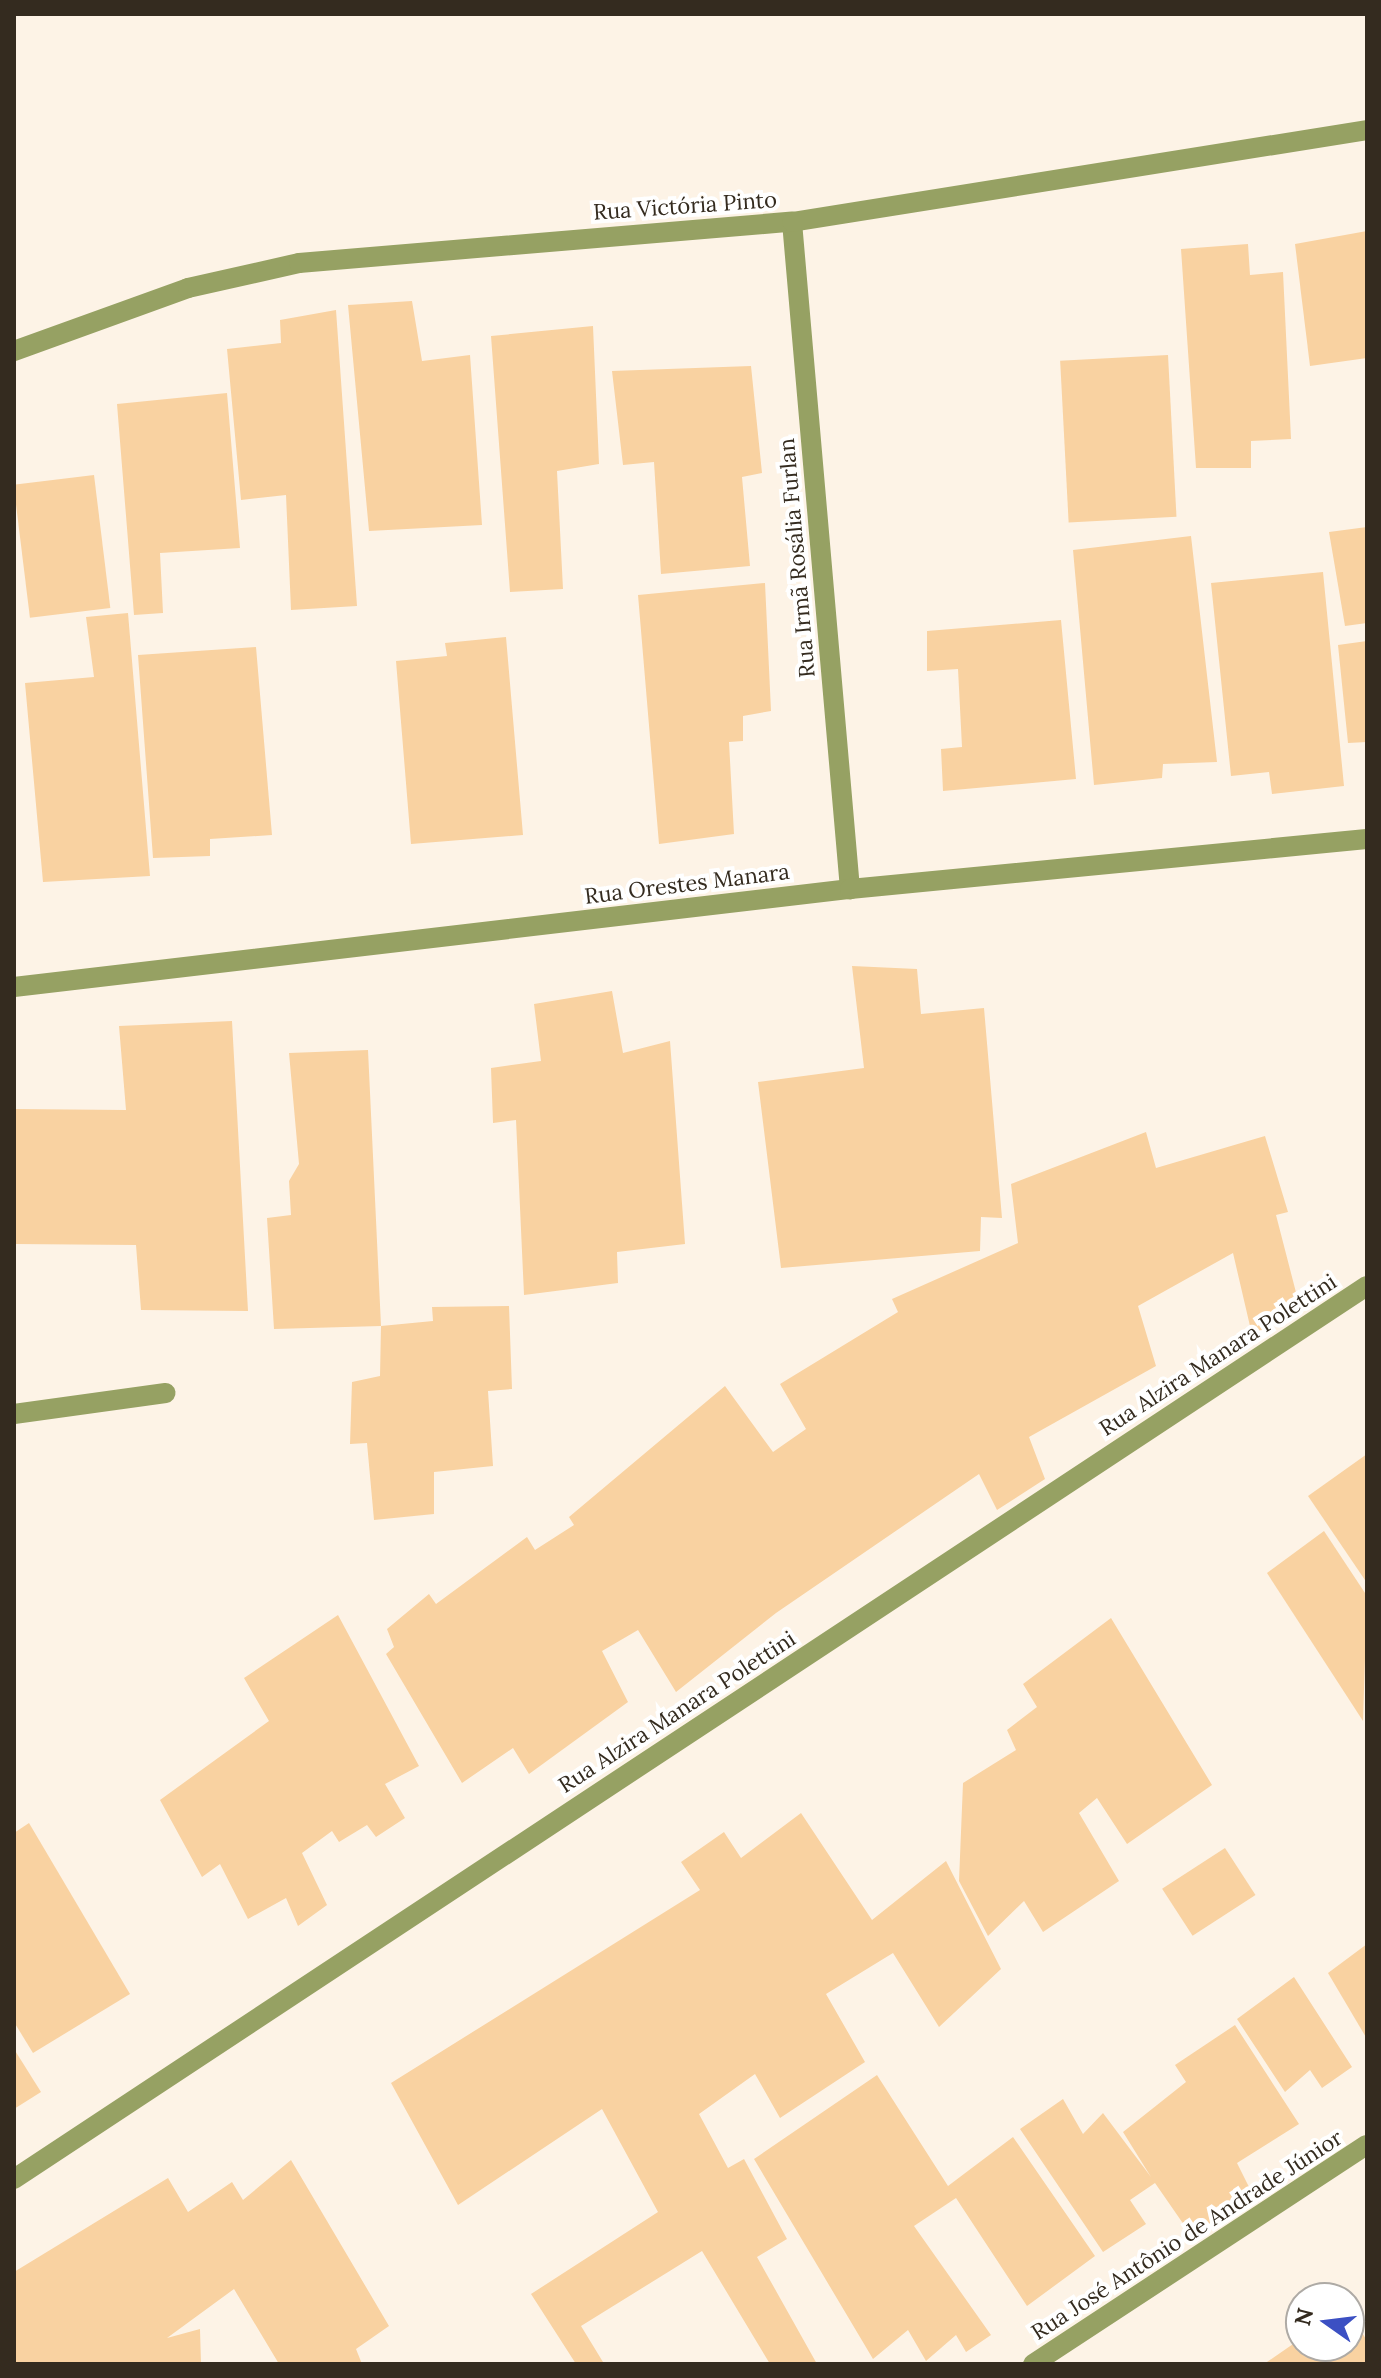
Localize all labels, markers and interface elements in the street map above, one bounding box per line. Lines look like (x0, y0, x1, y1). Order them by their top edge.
street label: Rua Victória Pinto (592, 186, 778, 226)
street label: Rua Irmã Rosália Furlan (773, 437, 821, 679)
street label: Rua Orestes Manara (583, 858, 791, 910)
street label: Rua Alzira Manara Polettini (1095, 1268, 1341, 1442)
street label: Rua Alzira Manara Polettini (554, 1625, 800, 1799)
street label: Rua José Antônio de Andrade Júnior (1027, 2124, 1347, 2346)
north arrow (1285, 2282, 1365, 2362)
text: N (1288, 2305, 1319, 2328)

